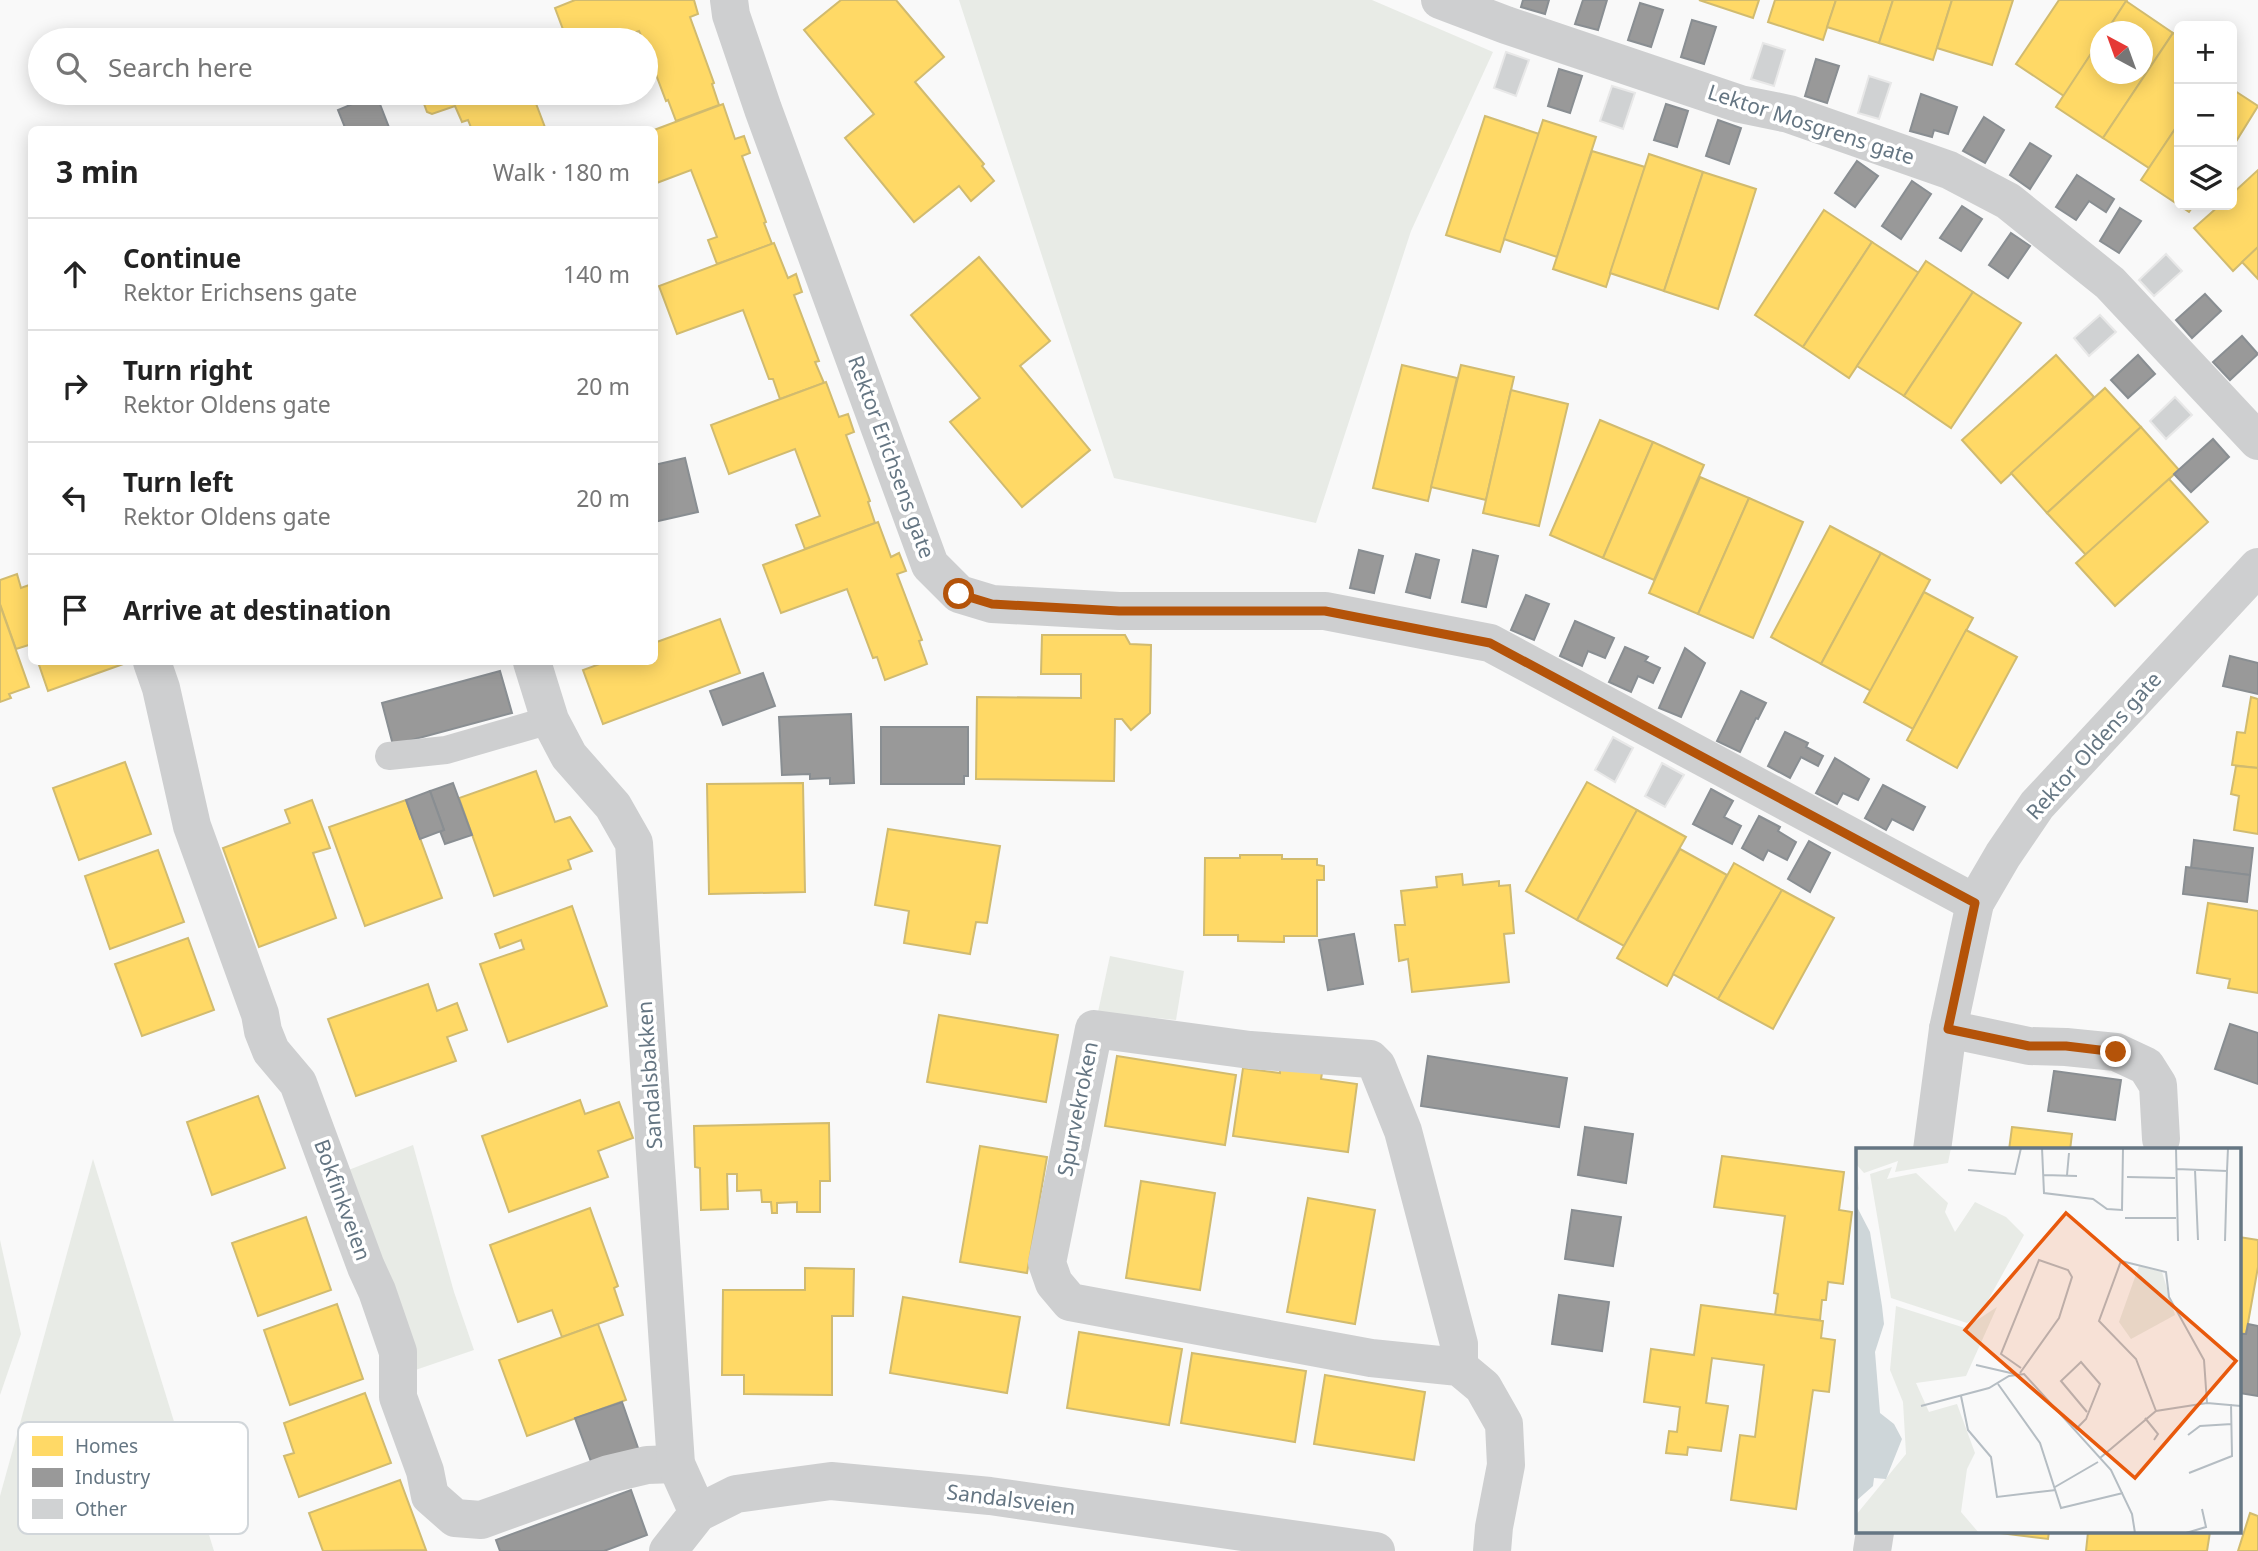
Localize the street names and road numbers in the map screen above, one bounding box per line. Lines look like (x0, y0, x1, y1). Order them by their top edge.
street label: Lektor Mosgrens gate (1704, 77, 1918, 171)
street label: Rektor Erichsens gate (842, 351, 942, 562)
street label: Rektor Oldens gate (2019, 665, 2167, 825)
street label: Sandalsbakken (630, 1000, 668, 1150)
street label: Spurvekroken (1050, 1039, 1104, 1179)
street label: Bokfinkveien (308, 1135, 378, 1264)
street label: Sandalsveien (945, 1477, 1077, 1521)

